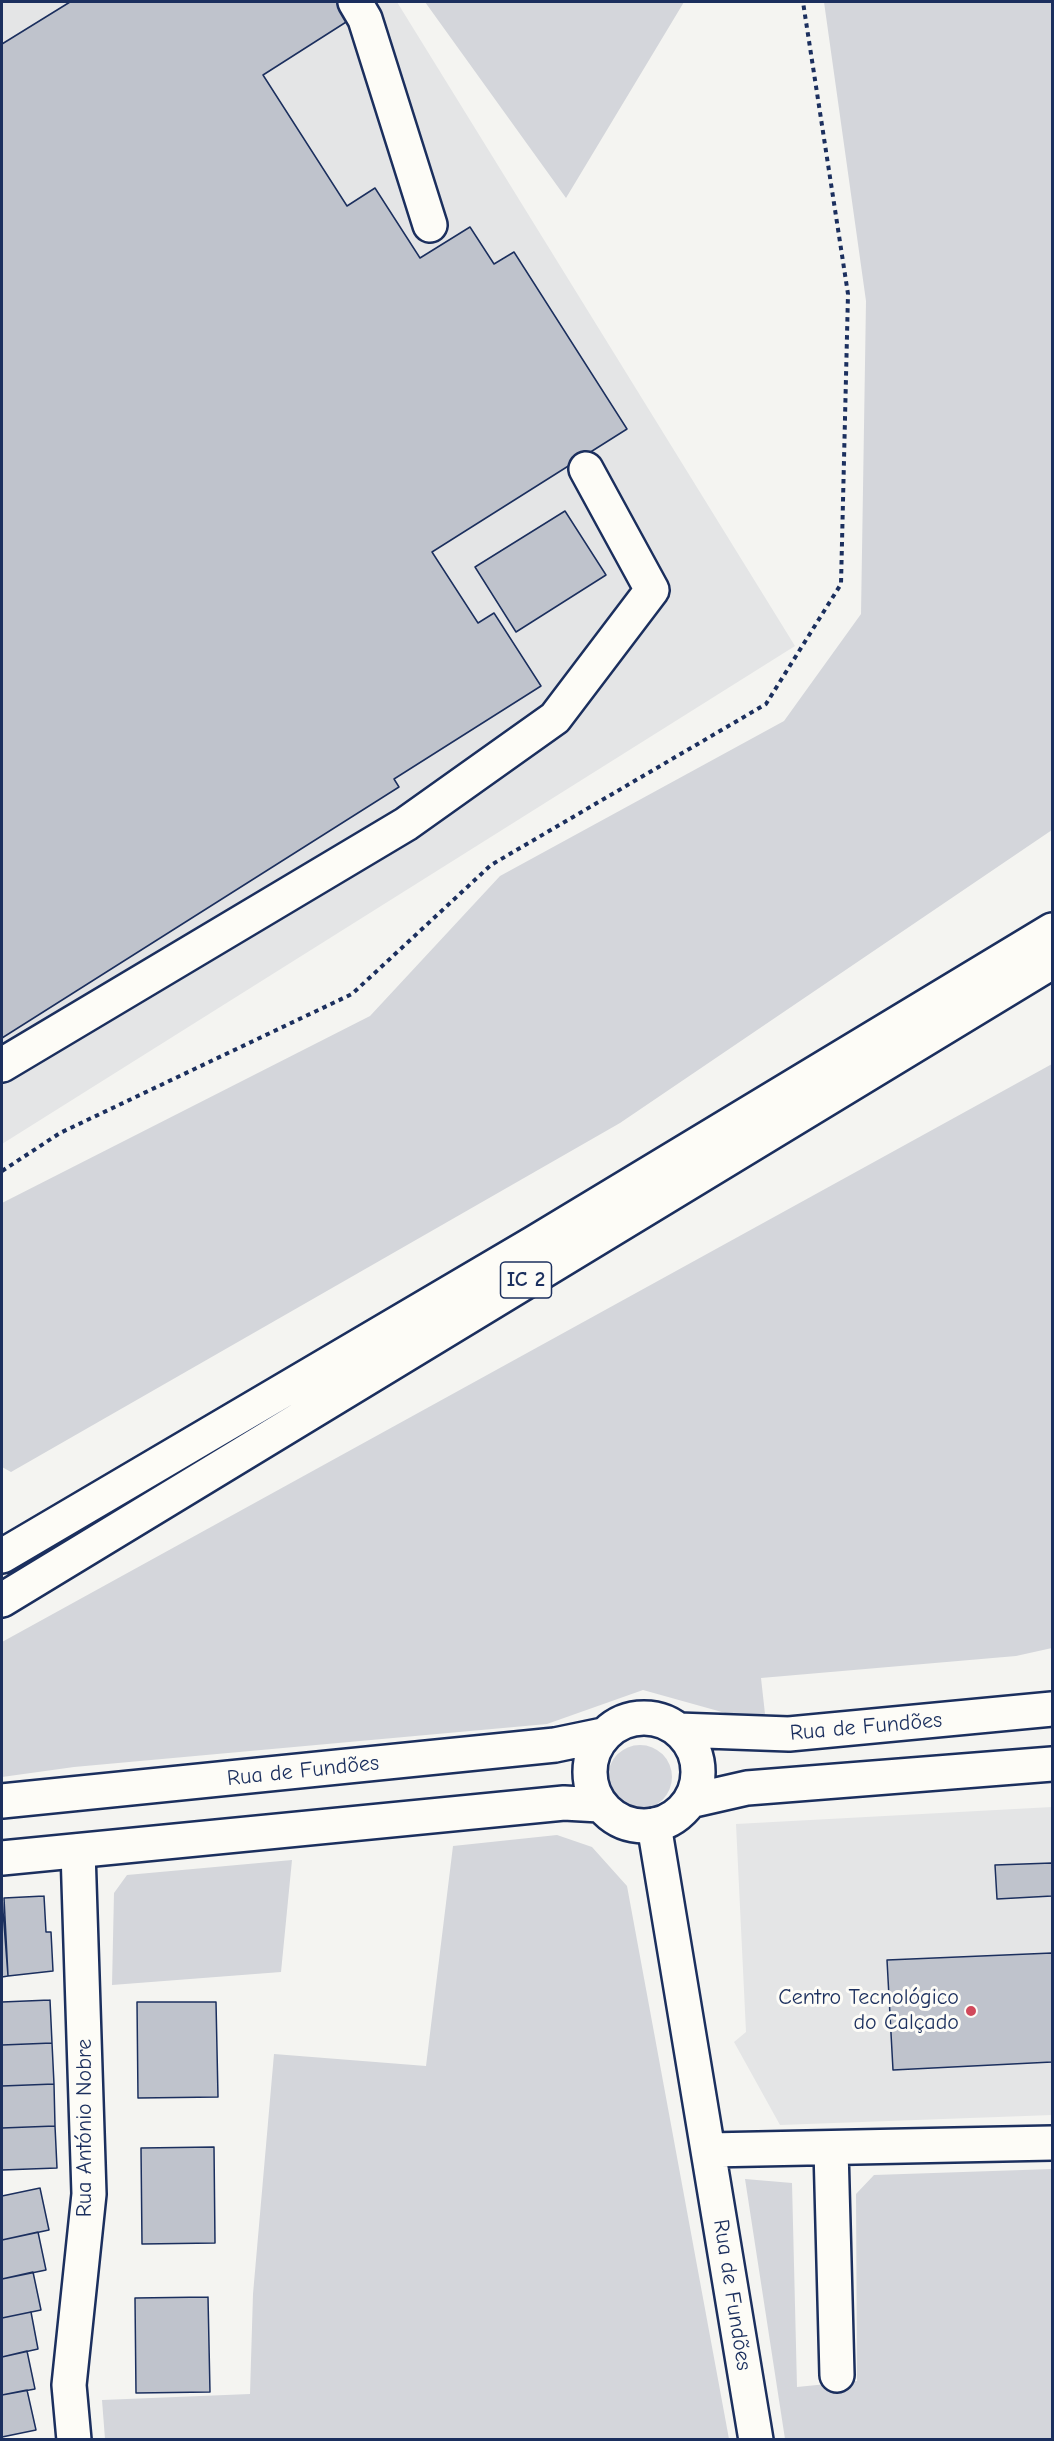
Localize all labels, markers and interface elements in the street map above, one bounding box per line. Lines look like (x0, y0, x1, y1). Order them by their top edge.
road number: IC 2 (500, 1262, 552, 1298)
street label: Rua de Fundões (789, 1707, 943, 1747)
street label: Rua de Fundões (226, 1750, 380, 1792)
place label: Centro Tecnológico do Calçado (778, 1985, 959, 2036)
marker: Centro Tecnológico do Calçado (964, 2004, 978, 2018)
street label: Rua António Nobre (72, 2039, 98, 2217)
street label: Rua de Fundões (707, 2218, 757, 2372)

